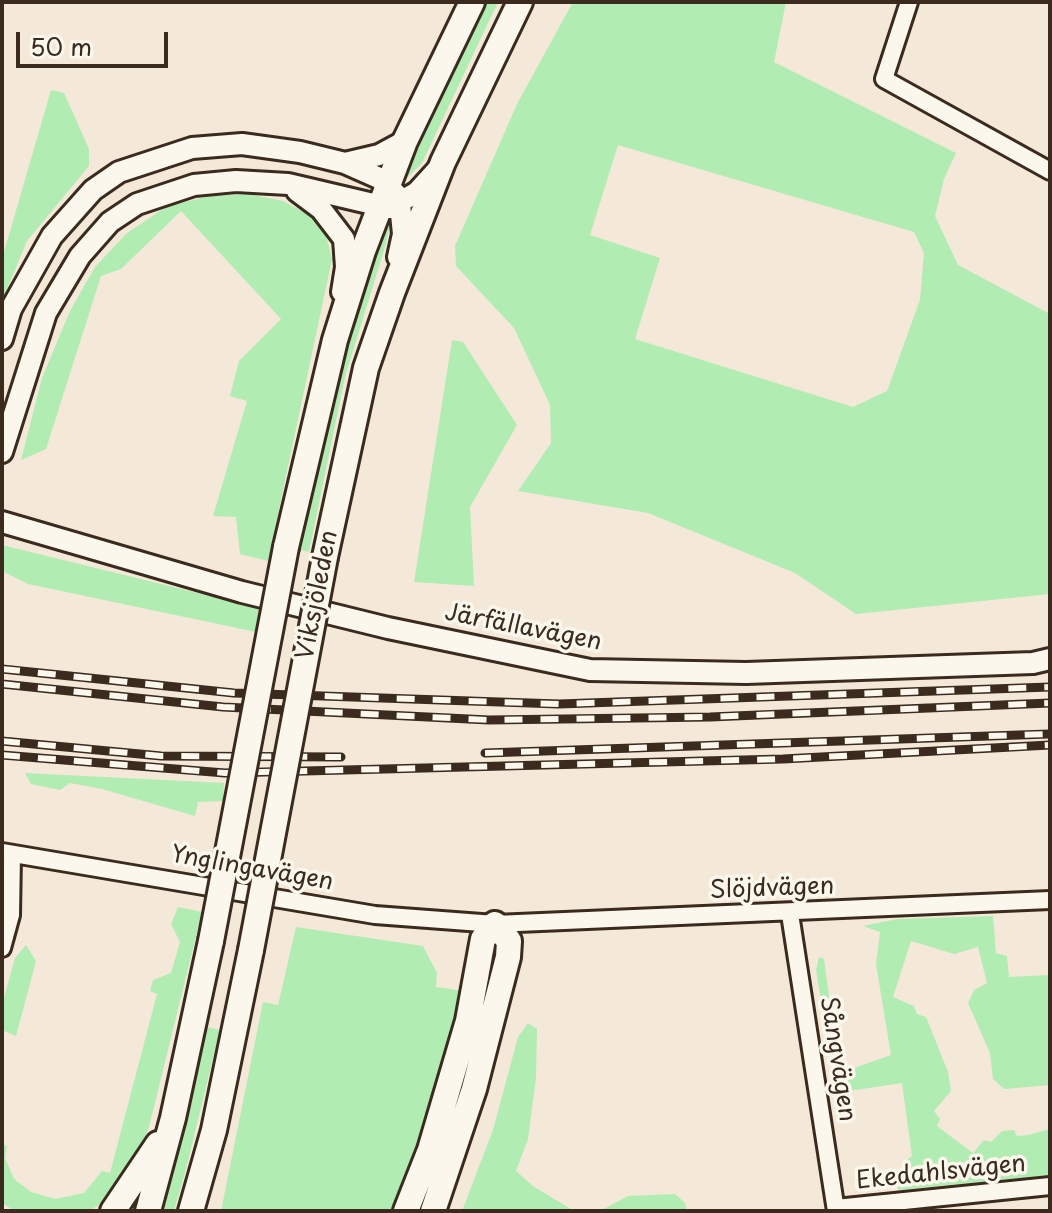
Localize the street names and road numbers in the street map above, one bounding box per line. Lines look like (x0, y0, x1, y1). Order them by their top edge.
street label: Viksjöleden (291, 528, 345, 662)
street label: Järfällavägen (442, 599, 604, 657)
street label: Ynglingavägen (169, 841, 335, 897)
street label: Slöjdvägen (709, 872, 835, 906)
street label: Sångvägen (813, 994, 861, 1124)
street label: Ekedahlsvägen (855, 1150, 1027, 1196)

